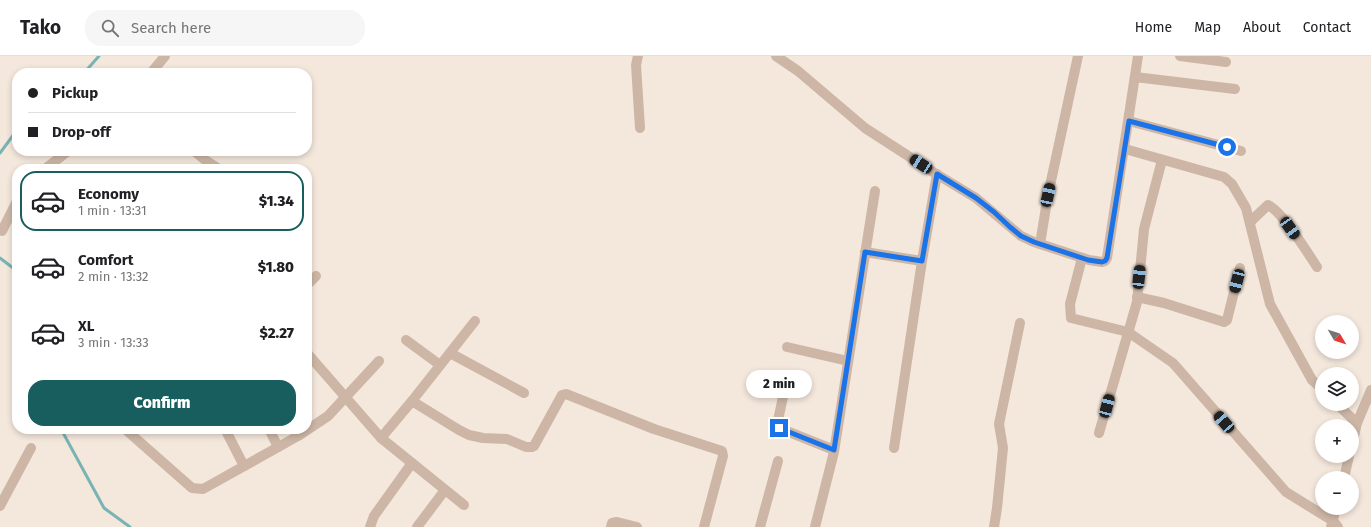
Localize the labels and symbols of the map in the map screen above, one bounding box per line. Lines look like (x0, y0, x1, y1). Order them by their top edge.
route start (1218, 138, 1236, 156)
car (908, 152, 934, 176)
car (1040, 182, 1056, 208)
car (1278, 215, 1302, 241)
car (1132, 264, 1146, 290)
car (1228, 268, 1246, 294)
north arrow (1315, 315, 1359, 359)
callout: 2 min (746, 370, 812, 398)
car (1098, 393, 1116, 419)
car (1212, 409, 1236, 435)
route end (770, 419, 788, 437)

